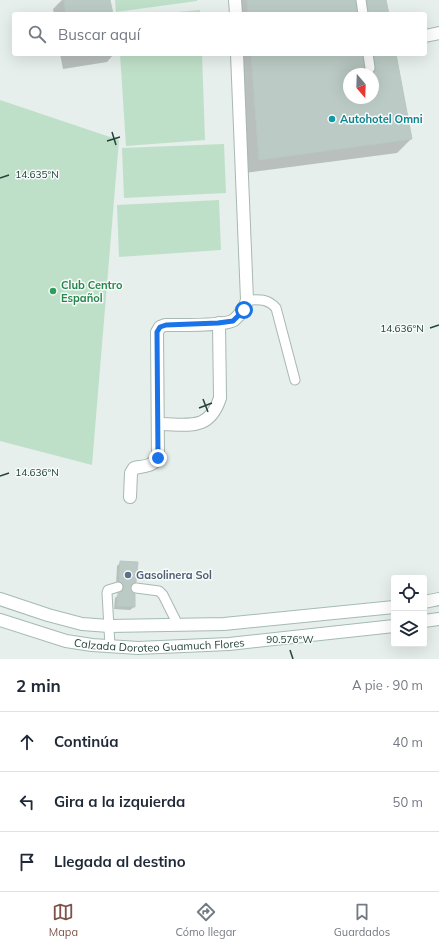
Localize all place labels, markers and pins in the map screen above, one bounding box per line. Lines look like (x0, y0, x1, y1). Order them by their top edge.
place label: Autohotel Omni (340, 112, 423, 126)
marker: Autohotel Omni (327, 114, 337, 124)
place label: Club Centro Español (61, 278, 123, 305)
marker: Club Centro Español (48, 286, 58, 296)
place label: Gasolinera Sol (136, 568, 212, 582)
marker: Gasolinera Sol (123, 570, 133, 580)

